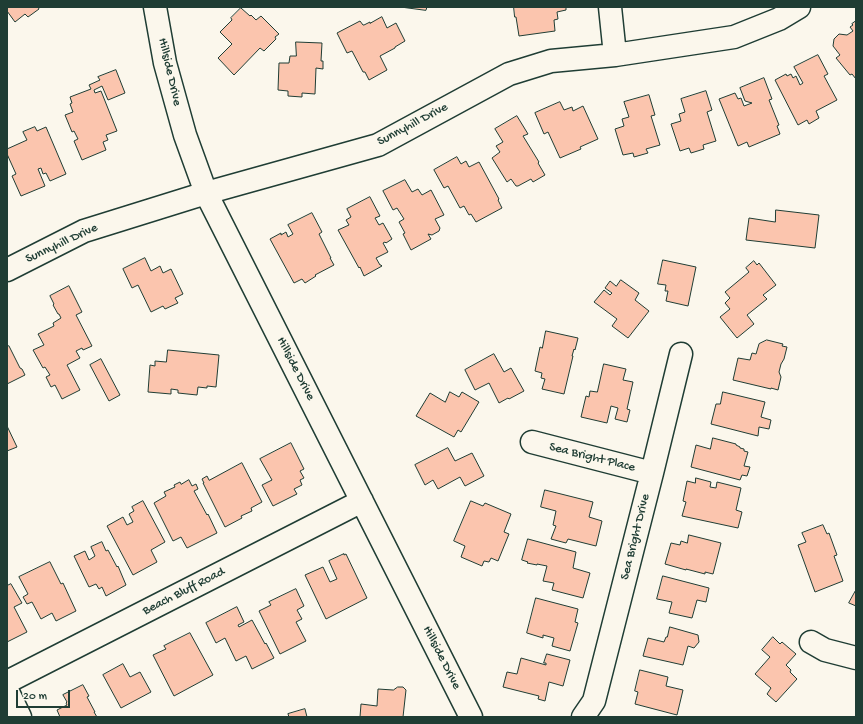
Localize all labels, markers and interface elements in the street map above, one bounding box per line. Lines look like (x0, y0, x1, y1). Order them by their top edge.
street label: Hillside Drive (154, 36, 184, 108)
street label: Sunnyhill Drive (375, 100, 451, 150)
street label: Sunnyhill Drive (23, 220, 101, 268)
street label: Hillside Drive (272, 335, 318, 403)
street label: Sea Bright Place (547, 440, 637, 476)
street label: Sea Bright Drive (618, 492, 654, 582)
street label: Beach Bluff Road (140, 565, 228, 619)
street label: Hillside Drive (418, 624, 464, 692)
scale bar (18, 682, 72, 708)
text: 20 m (23, 690, 47, 704)

